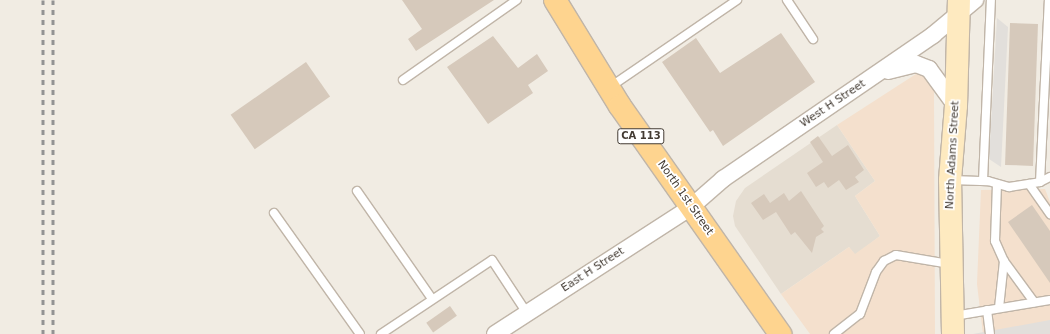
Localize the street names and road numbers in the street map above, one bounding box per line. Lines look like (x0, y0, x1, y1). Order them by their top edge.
street label: West H Street (798, 77, 868, 131)
street label: North Adams Street (944, 100, 962, 210)
road number: CA 113 (617, 128, 665, 144)
street label: North 1st Street (654, 158, 716, 238)
street label: East H Street (559, 245, 627, 295)

